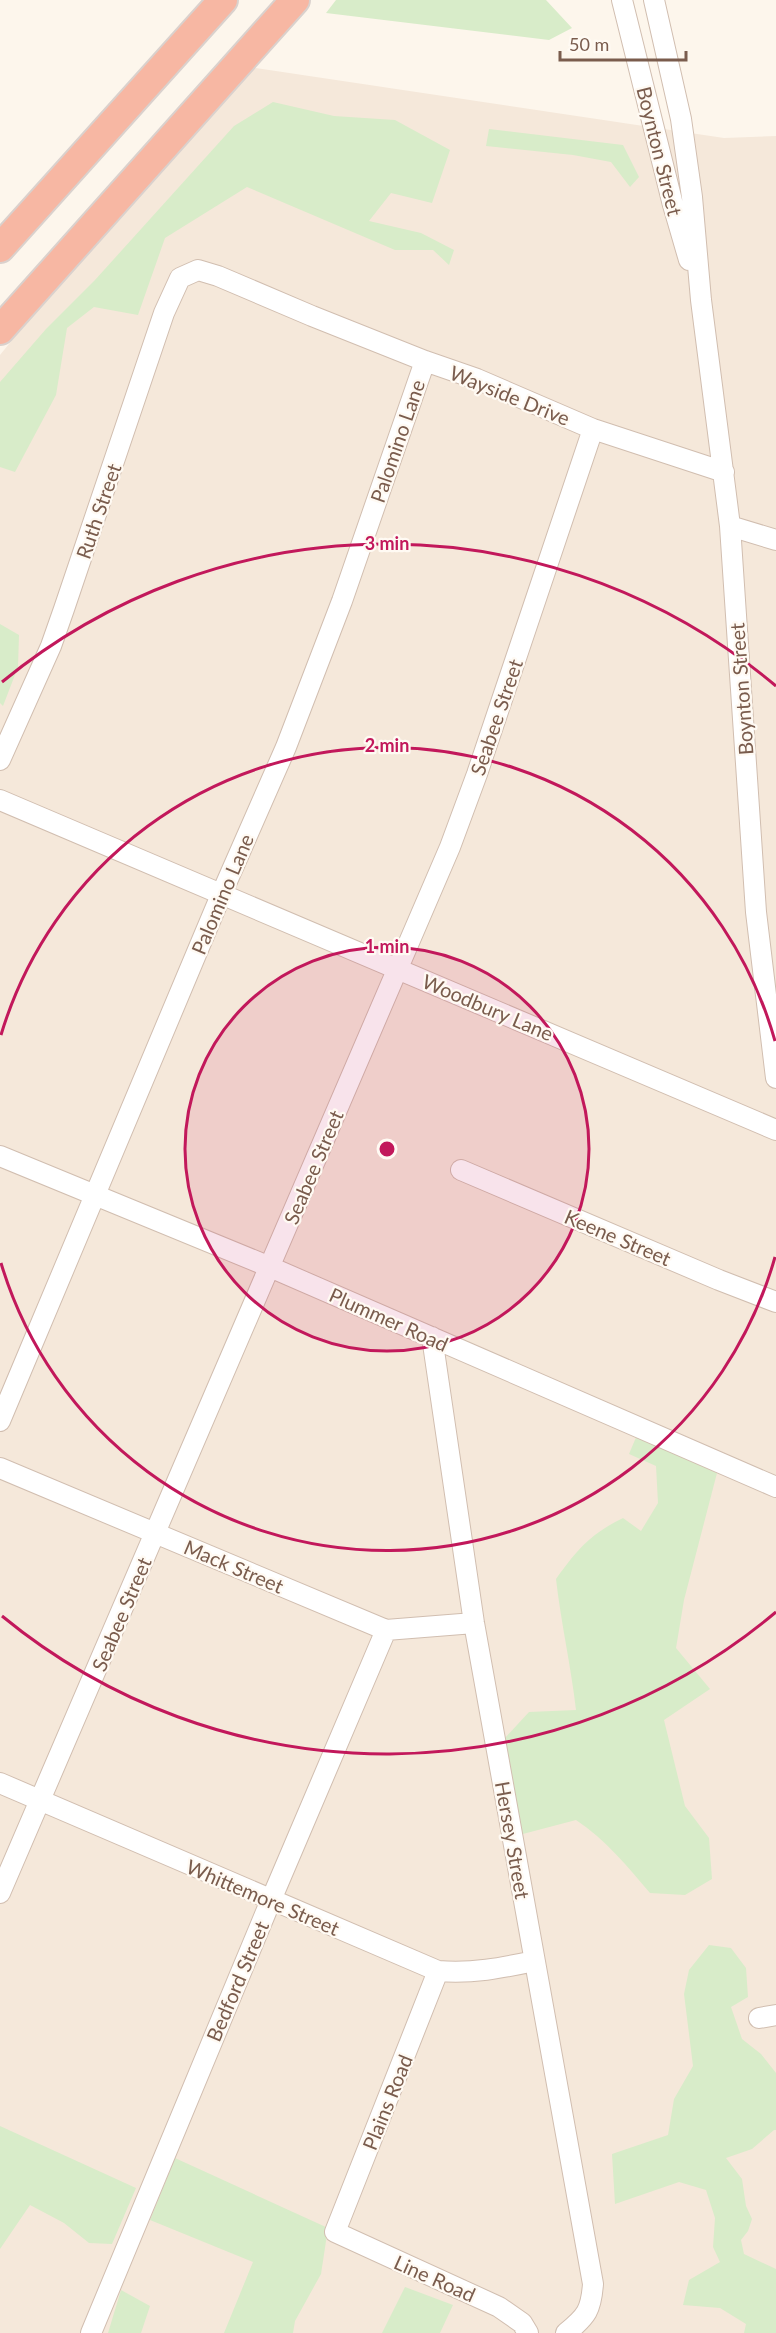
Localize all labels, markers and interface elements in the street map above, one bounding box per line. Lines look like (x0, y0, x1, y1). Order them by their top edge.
scale bar (560, 24, 686, 62)
text: 50 m (569, 33, 609, 55)
street label: Boynton Street (632, 84, 688, 218)
street label: Wayside Drive (446, 360, 574, 430)
street label: Palomino Lane (365, 376, 429, 506)
street label: Ruth Street (70, 460, 126, 562)
text: 3 min (365, 532, 409, 554)
street label: Boynton Street (724, 622, 758, 756)
street label: Seabee Street (465, 656, 527, 778)
text: 2 min (365, 734, 409, 756)
street label: Palomino Lane (186, 830, 258, 958)
text: 1 min (365, 935, 409, 957)
street label: Woodbury Lane (419, 969, 557, 1045)
street label: Seabee Street (278, 1106, 348, 1228)
centre of rings (377, 1139, 397, 1159)
street label: Keene Street (561, 1204, 675, 1270)
street label: Plummer Road (326, 1282, 452, 1356)
street label: Mack Street (181, 1534, 287, 1598)
street label: Seabee Street (86, 1553, 156, 1675)
street label: Hersey Street (491, 1779, 535, 1901)
street label: Whittemore Street (183, 1854, 343, 1940)
street label: Bedford Street (201, 1917, 273, 2045)
street label: Plains Road (357, 2051, 417, 2153)
street label: Line Road (391, 2249, 479, 2307)

